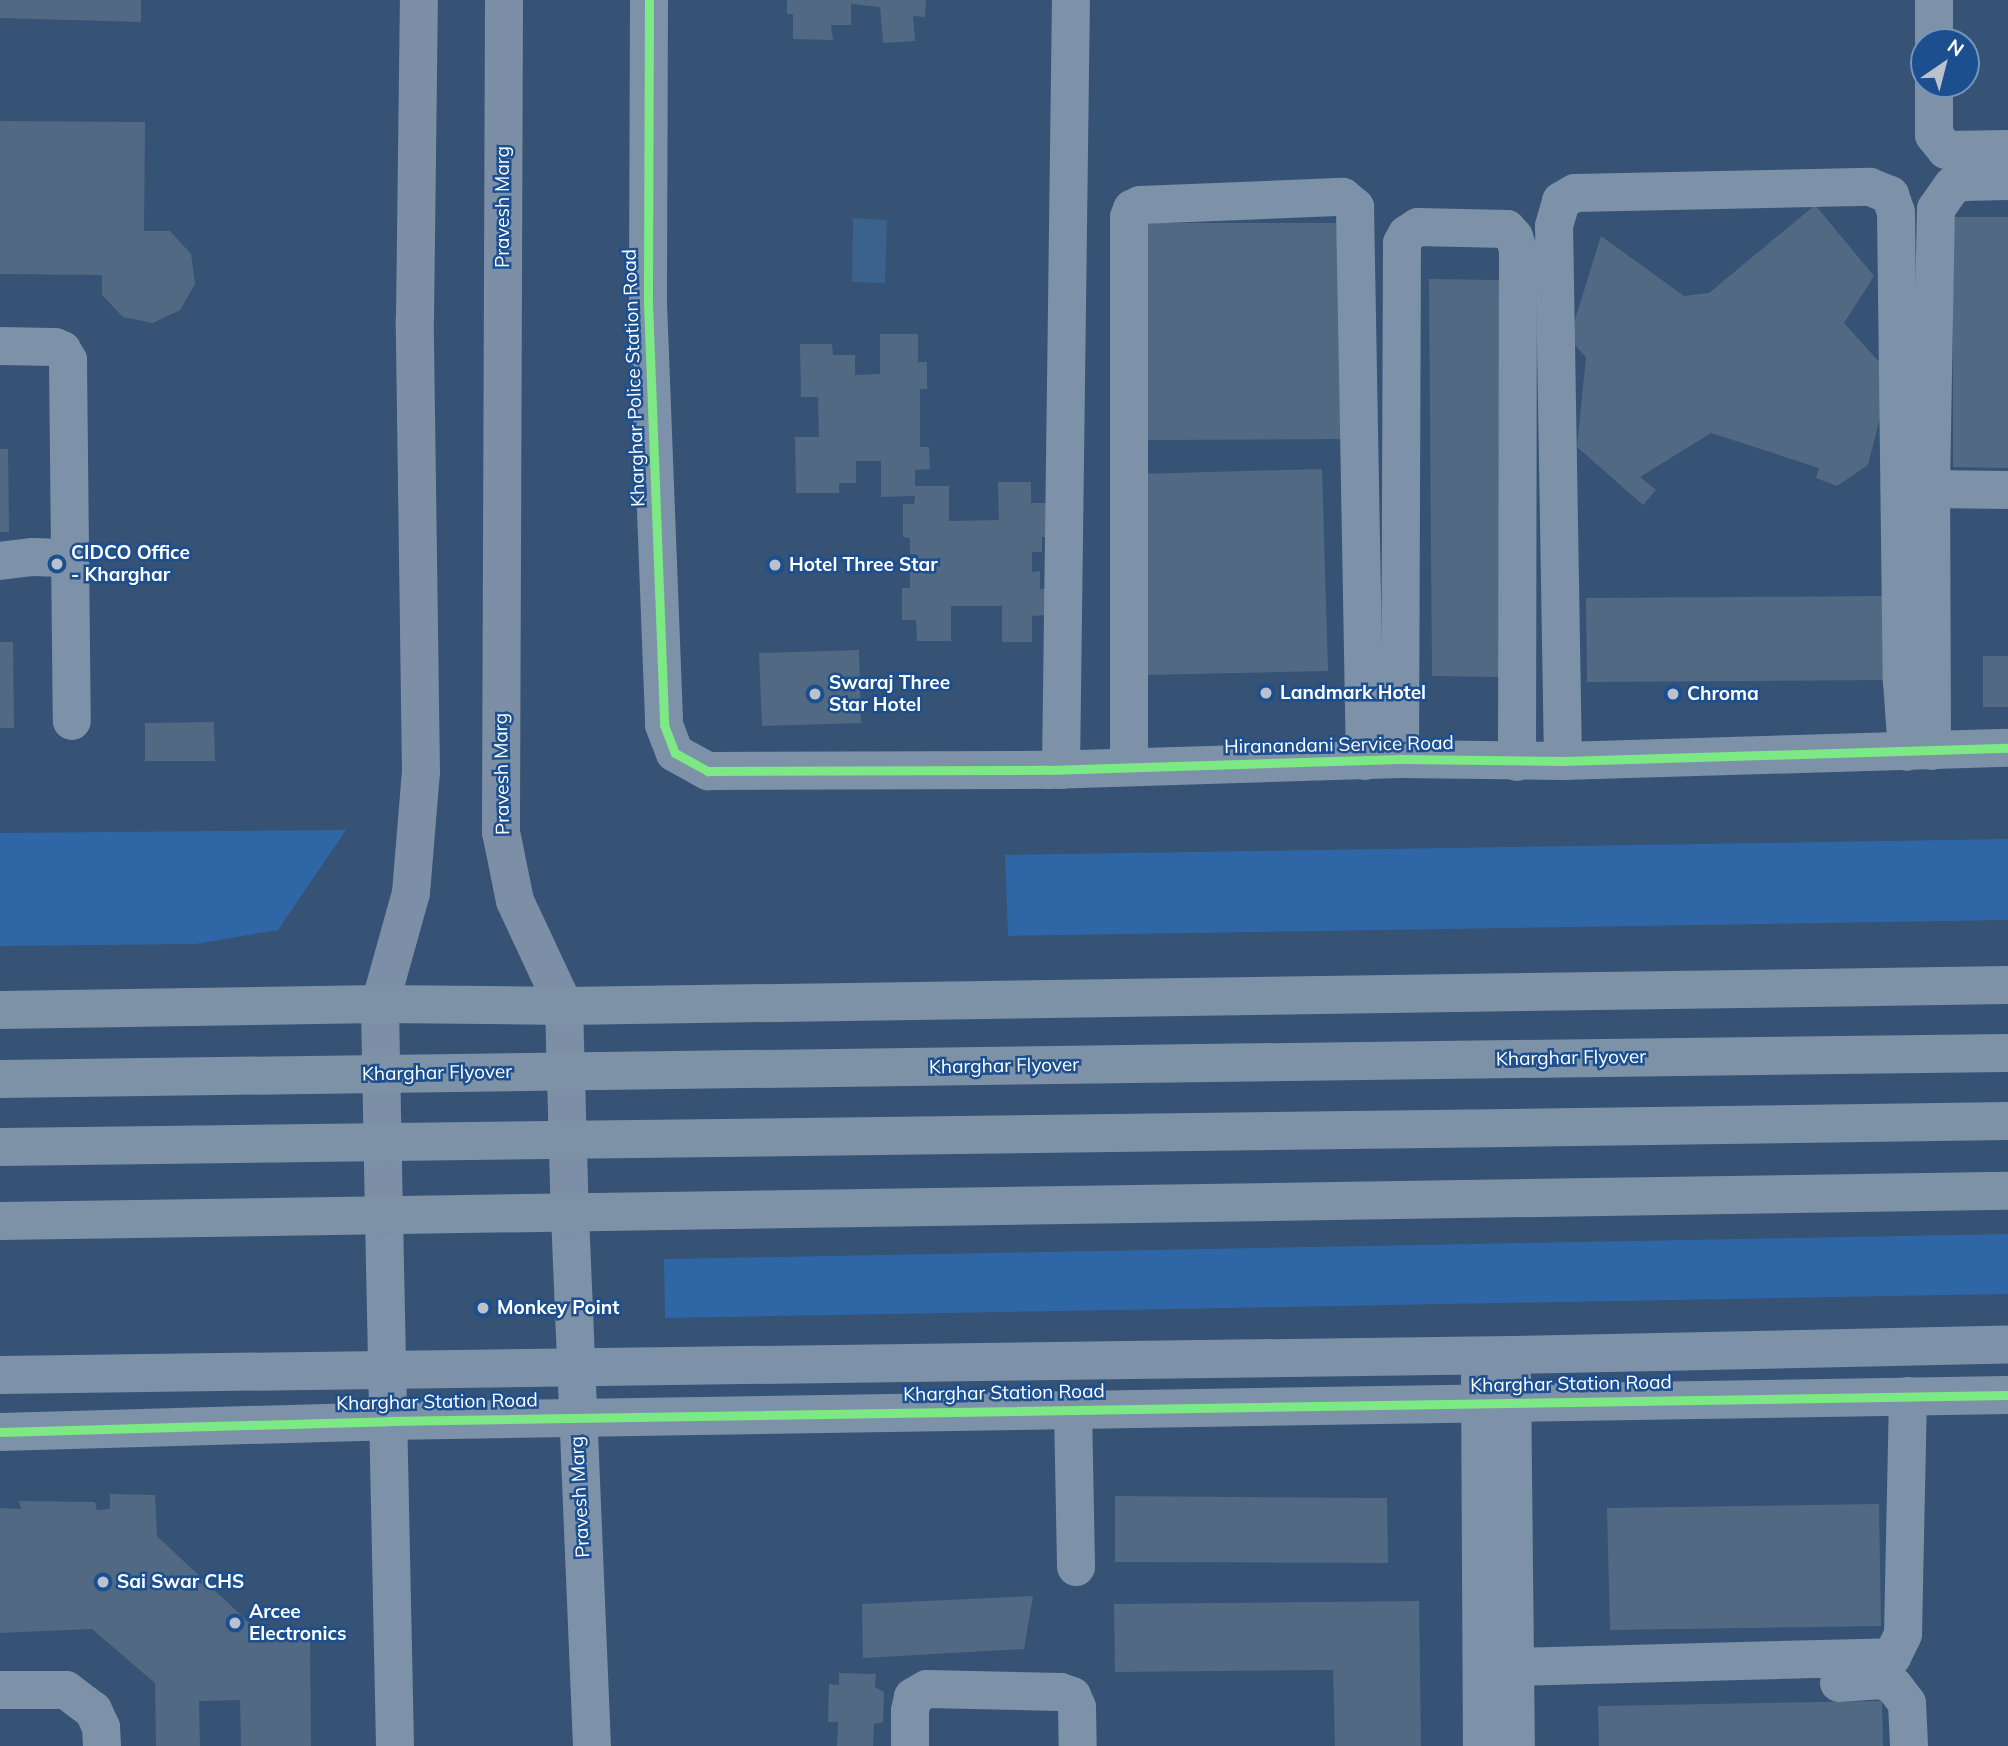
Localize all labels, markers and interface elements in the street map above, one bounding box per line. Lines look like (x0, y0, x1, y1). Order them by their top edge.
north arrow (1910, 28, 1980, 98)
text: N (1943, 33, 1969, 61)
street label: Pravesh Marg (492, 146, 514, 268)
street label: Kharghar Police Station Road (618, 249, 650, 507)
place label: CIDCO Office - Kharghar (71, 542, 190, 586)
place label: Hotel Three Star (789, 554, 938, 576)
marker: CIDCO Office - Kharghar (49, 556, 65, 572)
marker: Hotel Three Star (767, 557, 783, 573)
place label: Swaraj Three Star Hotel (829, 672, 950, 716)
place label: Landmark Hotel (1280, 682, 1426, 704)
place label: Chroma (1687, 683, 1759, 705)
marker: Landmark Hotel (1258, 685, 1274, 701)
marker: Swaraj Three Star Hotel (807, 686, 823, 702)
marker: Chroma (1665, 686, 1681, 702)
street label: Pravesh Marg (490, 713, 514, 835)
street label: Hiranandani Service Road (1224, 732, 1454, 758)
street label: Kharghar Flyover (1496, 1045, 1646, 1071)
street label: Kharghar Flyover (929, 1053, 1079, 1079)
street label: Kharghar Flyover (362, 1060, 512, 1086)
place label: Monkey Point (497, 1297, 619, 1319)
marker: Monkey Point (475, 1300, 491, 1316)
street label: Kharghar Station Road (1470, 1371, 1672, 1397)
street label: Kharghar Station Road (903, 1380, 1105, 1406)
street label: Kharghar Station Road (336, 1389, 538, 1415)
street label: Pravesh Marg (565, 1435, 595, 1559)
place label: Sai Swar CHS (117, 1571, 244, 1593)
marker: Sai Swar CHS (95, 1574, 111, 1590)
place label: Arcee Electronics (249, 1601, 347, 1645)
marker: Arcee Electronics (227, 1615, 243, 1631)

